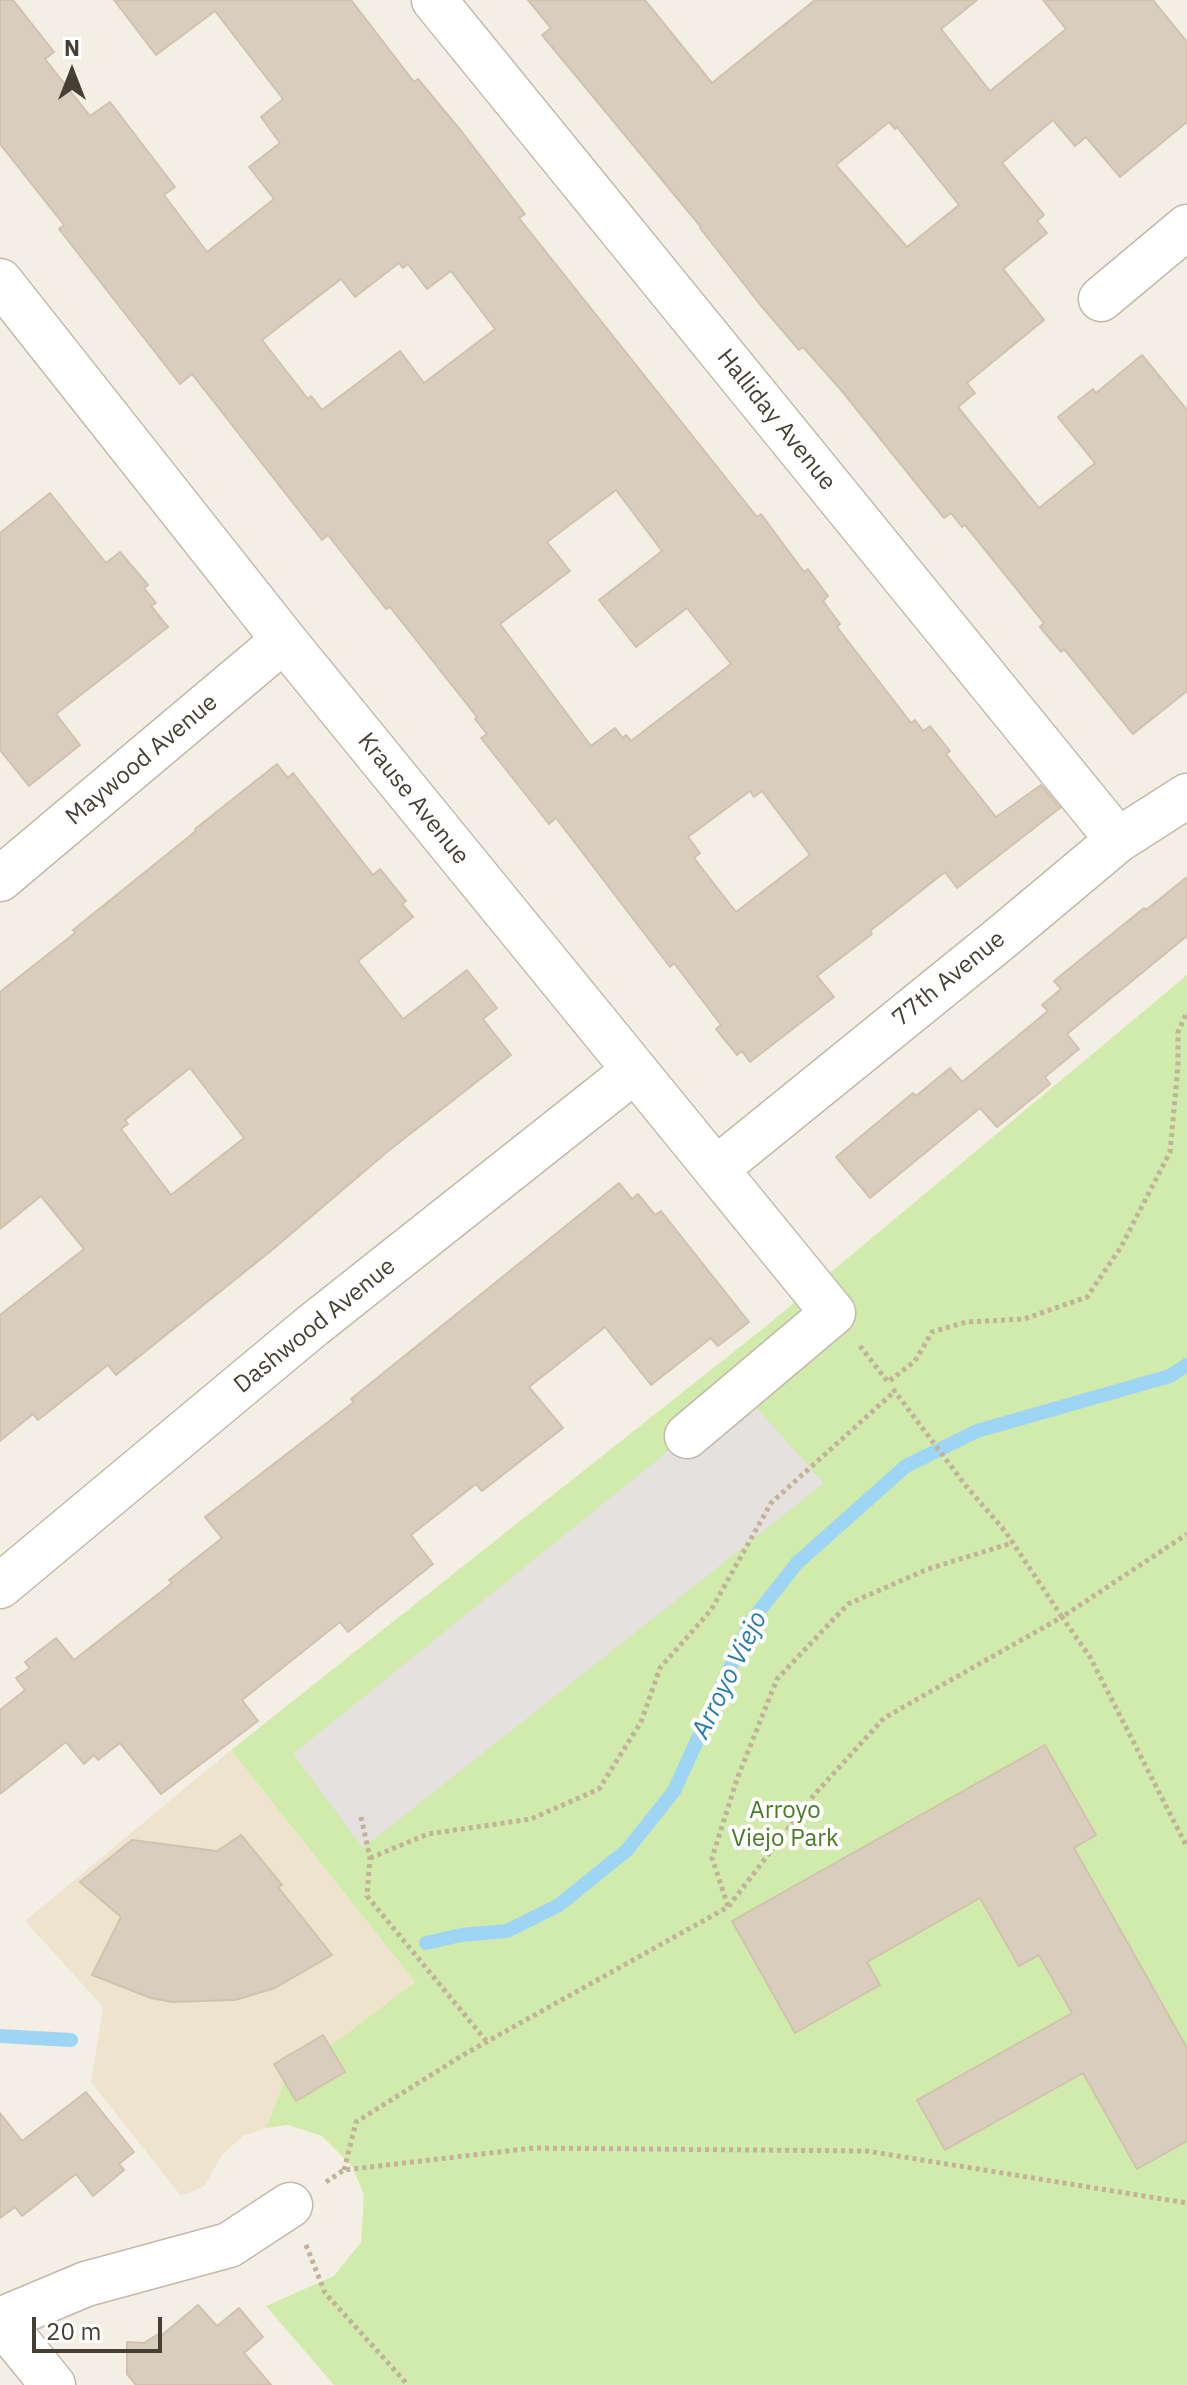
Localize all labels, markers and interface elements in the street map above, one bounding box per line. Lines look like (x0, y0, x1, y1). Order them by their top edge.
north arrow (32, 32, 112, 112)
text: N (64, 33, 80, 62)
street label: Halliday Avenue (710, 344, 842, 496)
street label: Maywood Avenue (60, 688, 224, 832)
street label: Krause Avenue (351, 727, 475, 871)
street label: 77th Avenue (887, 925, 1011, 1033)
street label: Dashwood Avenue (229, 1252, 401, 1400)
water label: Arroyo Viejo (686, 1606, 774, 1744)
park label: Arroyo Viejo Park (731, 1797, 839, 1853)
scale bar (36, 2301, 166, 2351)
text: 20 m (46, 2315, 101, 2347)

